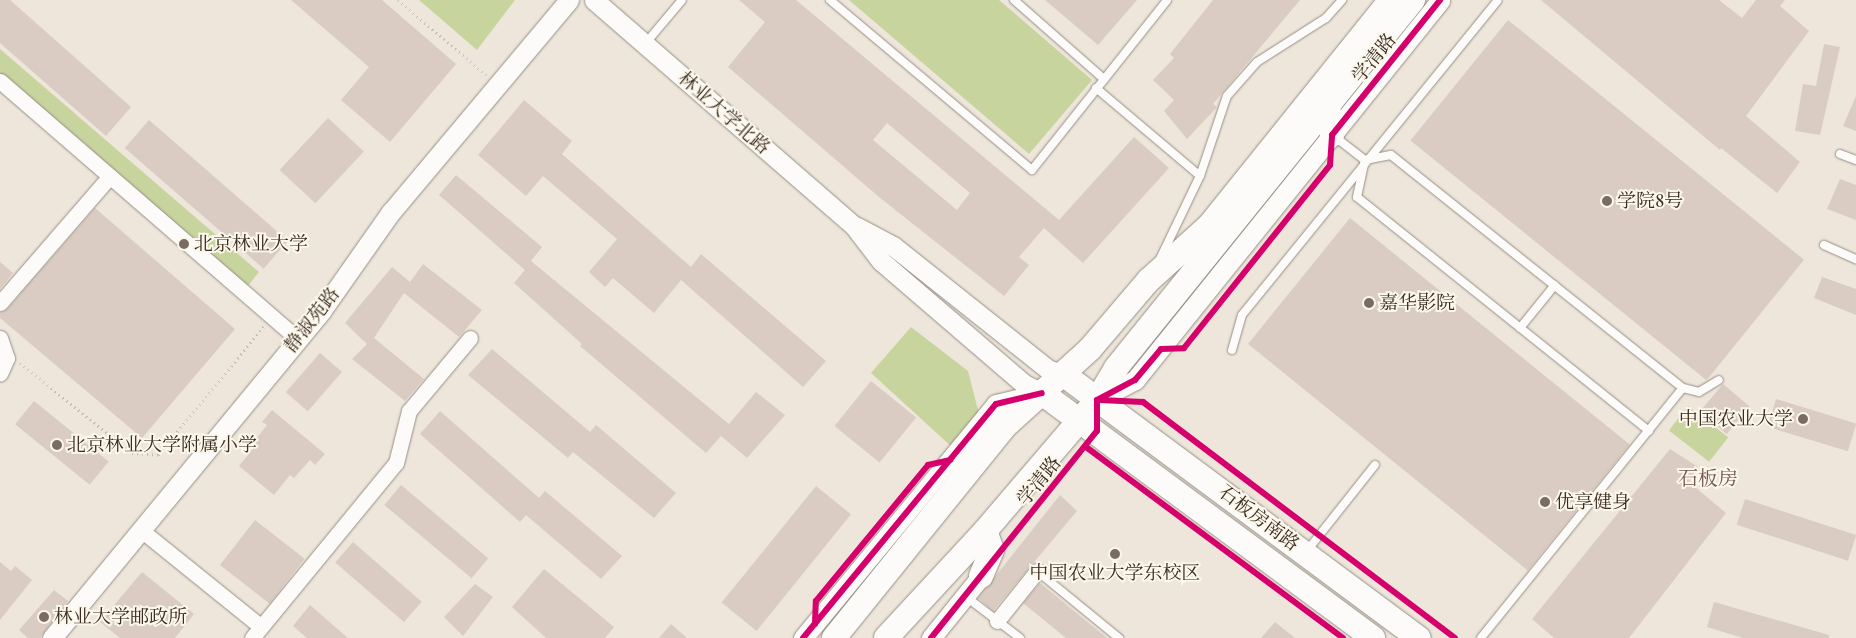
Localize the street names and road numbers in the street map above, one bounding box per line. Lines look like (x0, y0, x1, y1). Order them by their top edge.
street label: 学清路 (1347, 29, 1401, 87)
street label: 林业大学北路 (674, 67, 774, 159)
street label: 静淑苑路 (280, 283, 344, 357)
street label: 学清路 (1012, 452, 1066, 510)
street label: 石板房南路 (1214, 480, 1304, 556)

